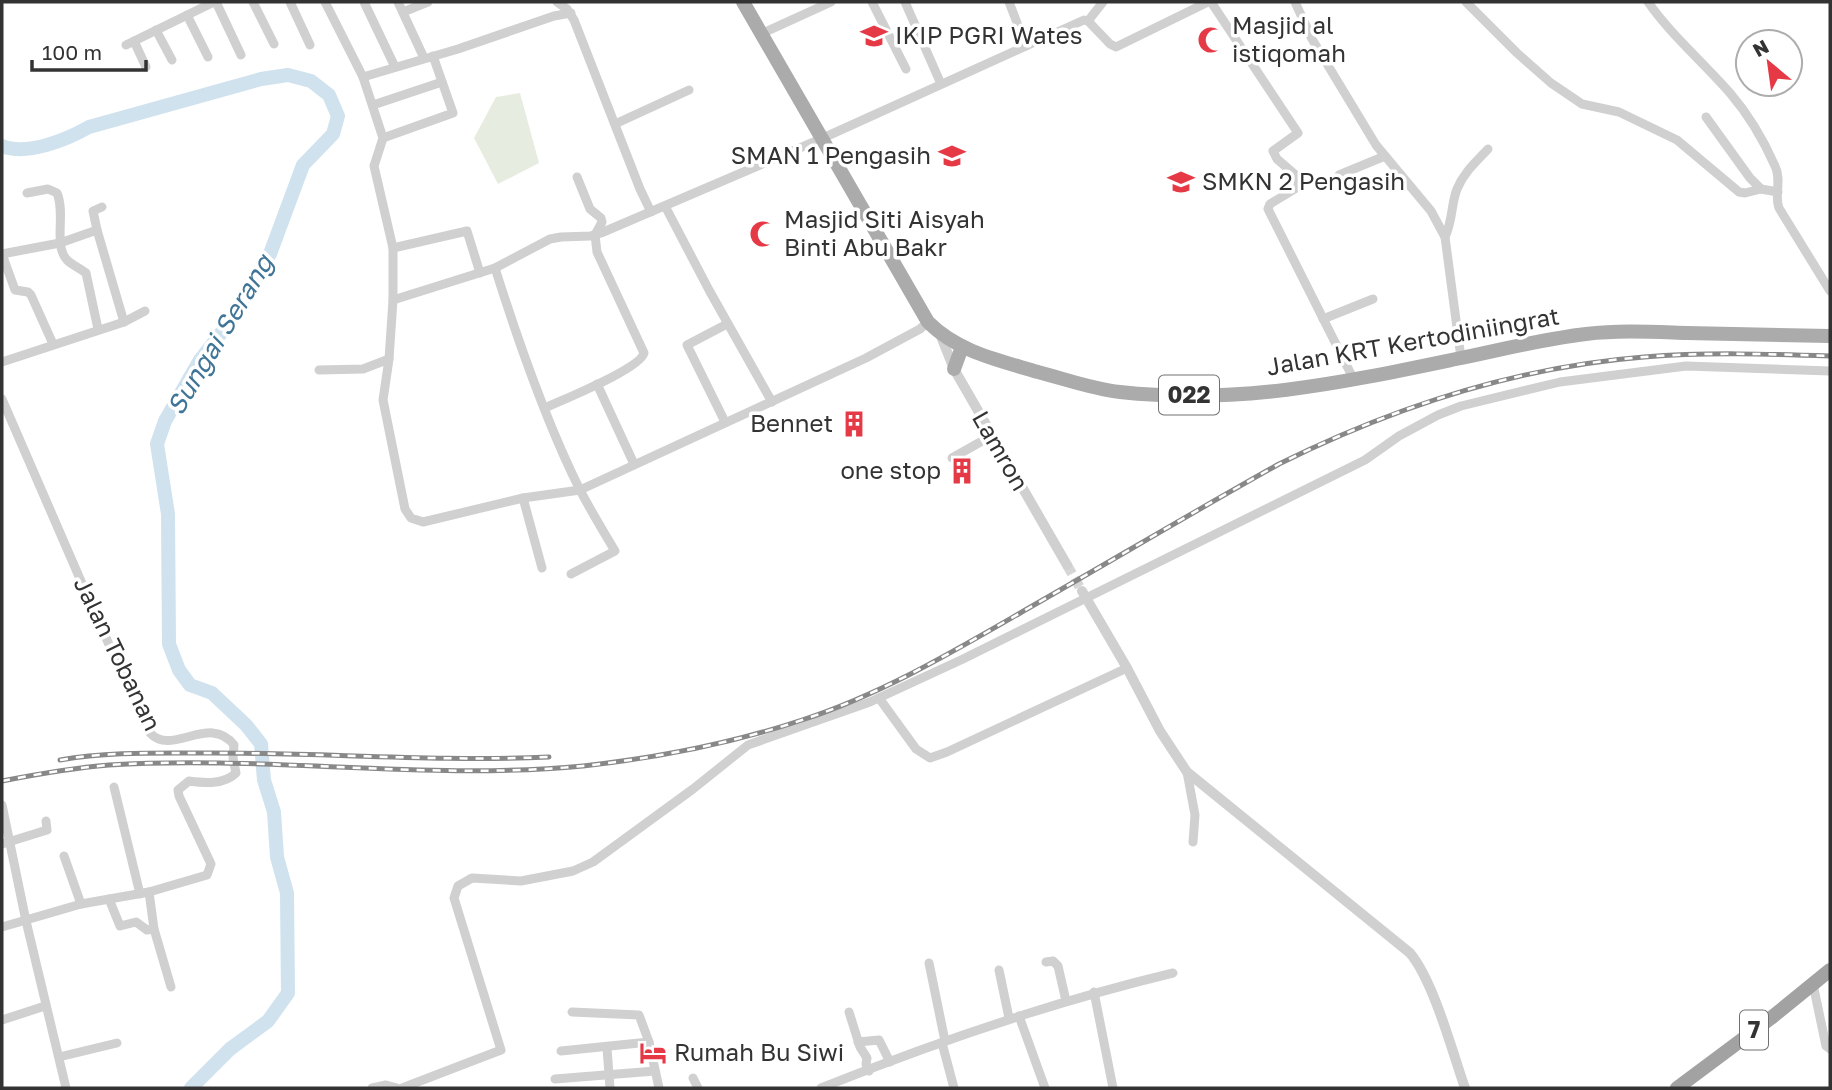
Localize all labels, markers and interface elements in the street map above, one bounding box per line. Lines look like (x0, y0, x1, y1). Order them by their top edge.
place label: Masjid al istiqomah (1232, 10, 1346, 67)
place label: IKIP PGRI Wates (895, 20, 1083, 49)
school or university icon: IKIP PGRI Wates (859, 21, 889, 51)
mosque icon: Masjid al istiqomah (1196, 25, 1226, 55)
scale bar (32, 28, 145, 72)
north arrow (1734, 28, 1804, 98)
text: N (1749, 34, 1772, 61)
text: 100 m (42, 39, 102, 65)
place label: SMAN 1 Pengasih (731, 140, 931, 169)
school or university icon: SMAN 1 Pengasih (937, 141, 967, 171)
place label: SMKN 2 Pengasih (1202, 166, 1405, 195)
school or university icon: SMKN 2 Pengasih (1166, 167, 1196, 197)
place label: Masjid Siti Aisyah Binti Abu Bakr (784, 204, 985, 261)
mosque icon: Masjid Siti Aisyah Binti Abu Bakr (748, 219, 778, 249)
water label: Sungai Serang (160, 248, 280, 420)
street label: Jalan KRT Kertodiniingrat (1264, 300, 1561, 381)
road number: 022 (1159, 376, 1219, 414)
street label: Lamron (967, 405, 1036, 495)
place label: Bennet (750, 408, 833, 437)
building icon: Bennet (839, 409, 869, 439)
place label: one stop (840, 455, 941, 484)
building icon: one stop (947, 456, 977, 486)
street label: Jalan Tobanan (69, 572, 168, 735)
road number: 7 (1740, 1010, 1768, 1050)
place label: Rumah Bu Siwi (674, 1037, 844, 1066)
hotel icon: Rumah Bu Siwi (638, 1038, 668, 1068)

